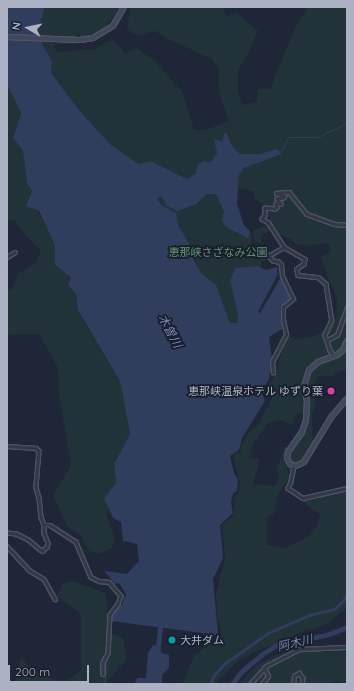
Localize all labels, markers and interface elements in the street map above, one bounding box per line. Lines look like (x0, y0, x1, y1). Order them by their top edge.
north arrow (8, 8, 48, 48)
text: N (9, 21, 24, 31)
park label: 恵那峡さざなみ公園 (169, 245, 267, 259)
water label: 木曽川 (155, 312, 185, 350)
place label: 恵那峡温泉ホテル ゆずり葉 (188, 384, 323, 398)
marker: 恵那峡温泉ホテル ゆずり葉 (326, 386, 336, 396)
water label: 阿木川 (276, 632, 314, 654)
place label: 大井ダム (180, 633, 224, 647)
marker: 大井ダム (167, 635, 177, 645)
scale bar (10, 657, 91, 683)
text: 200 m (15, 664, 50, 679)

